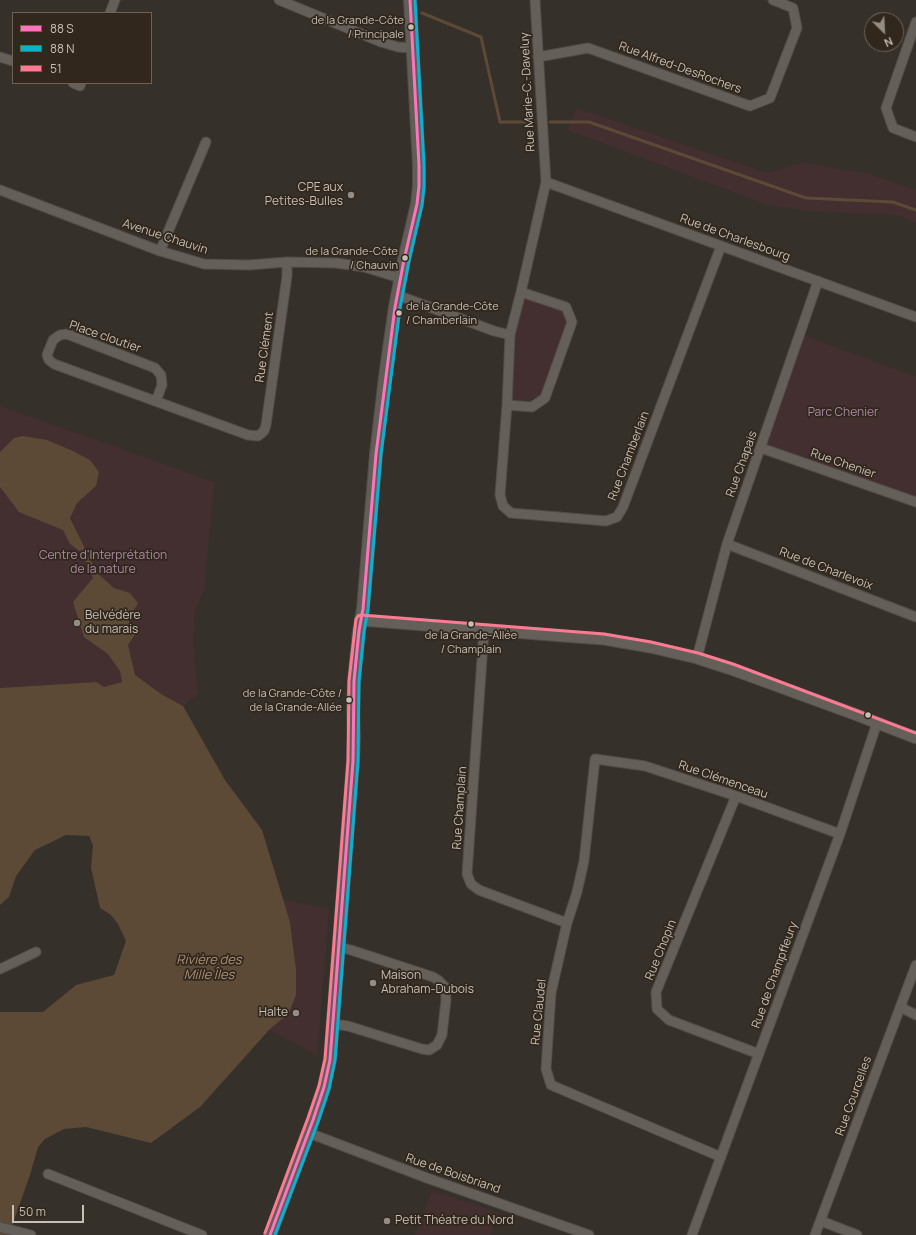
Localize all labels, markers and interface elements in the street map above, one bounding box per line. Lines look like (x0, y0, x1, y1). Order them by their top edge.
legend (12, 12, 152, 84)
north arrow (864, 12, 904, 52)
place label: de la Grande-Côte / Principale (311, 14, 404, 40)
text: 88 S (50, 20, 74, 37)
marker: de la Grande-Côte / Principale (406, 22, 416, 32)
street label: Rue Marie-C.-Daveluy (518, 32, 538, 152)
text: N (882, 34, 895, 51)
street label: Rue Alfred-DesRochers (617, 39, 743, 97)
text: 88 N (50, 40, 75, 57)
text: 51 (50, 60, 62, 77)
place label: CPE aux Petites-Bulles (265, 181, 343, 209)
marker: CPE aux Petites-Bulles (346, 190, 356, 200)
street label: Rue de Charlesbourg (678, 211, 792, 265)
street label: Avenue Chauvin (120, 216, 210, 258)
place label: de la Grande-Côte / Chauvin (305, 245, 398, 271)
marker: de la Grande-Côte / Chauvin (400, 253, 410, 263)
place label: de la Grande-Côte / Chamberlain (406, 300, 499, 326)
marker: de la Grande-Côte / Chamberlain (394, 308, 404, 318)
street label: Rue Clément (253, 311, 277, 383)
street label: Place cloutier (67, 318, 143, 356)
park label: Parc Chenier (808, 406, 878, 420)
street label: Rue Chamberlain (605, 409, 653, 503)
street label: Rue Chapais (723, 429, 761, 499)
street label: Rue Chenier (809, 446, 877, 482)
street label: Rue de Charlevoix (777, 545, 875, 593)
park label: Centre d'Interprétation de la nature (39, 549, 167, 577)
place label: Belvédère du marais (85, 609, 141, 637)
marker: Belvédère du marais (72, 618, 82, 628)
marker: de la Grande-Allée / Champlain (466, 619, 476, 629)
place label: de la Grande-Allée / Champlain (425, 629, 517, 655)
place label: de la Grande-Côte / de la Grande-Allée (243, 687, 342, 713)
marker: de la Grande-Côte / de la Grande-Allée (344, 695, 354, 705)
unlabelled marker (863, 710, 873, 720)
street label: Rue Clémenceau (676, 758, 770, 802)
street label: Rue Champlain (450, 766, 470, 850)
street label: Rue Chopin (642, 918, 680, 982)
street label: Rue de Champfleury (749, 920, 801, 1030)
water label: Rivière des Mille Îles (176, 952, 242, 983)
place label: Maison Abraham-Dubois (381, 969, 474, 997)
marker: Maison Abraham-Dubois (368, 978, 378, 988)
street label: Rue Claudel (528, 978, 550, 1046)
place label: Halte (259, 1006, 288, 1020)
marker: Halte (291, 1008, 301, 1018)
street label: Rue Courcelles (833, 1054, 875, 1138)
street label: Rue de Boisbriand (404, 1151, 502, 1197)
scale bar (14, 1197, 86, 1223)
text: 50 m (19, 1203, 46, 1220)
place label: Petit Théatre du Nord (395, 1214, 514, 1228)
marker: Petit Théatre du Nord (382, 1216, 392, 1226)

